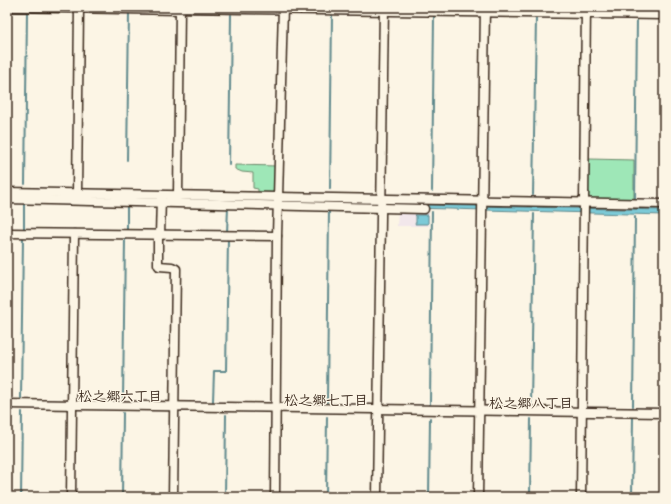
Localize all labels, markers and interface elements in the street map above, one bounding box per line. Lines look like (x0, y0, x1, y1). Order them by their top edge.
district label: 松之郷六丁目 (78, 384, 162, 409)
district label: 松之郷七丁目 (284, 388, 368, 413)
district label: 松之郷八丁目 (489, 391, 573, 416)

